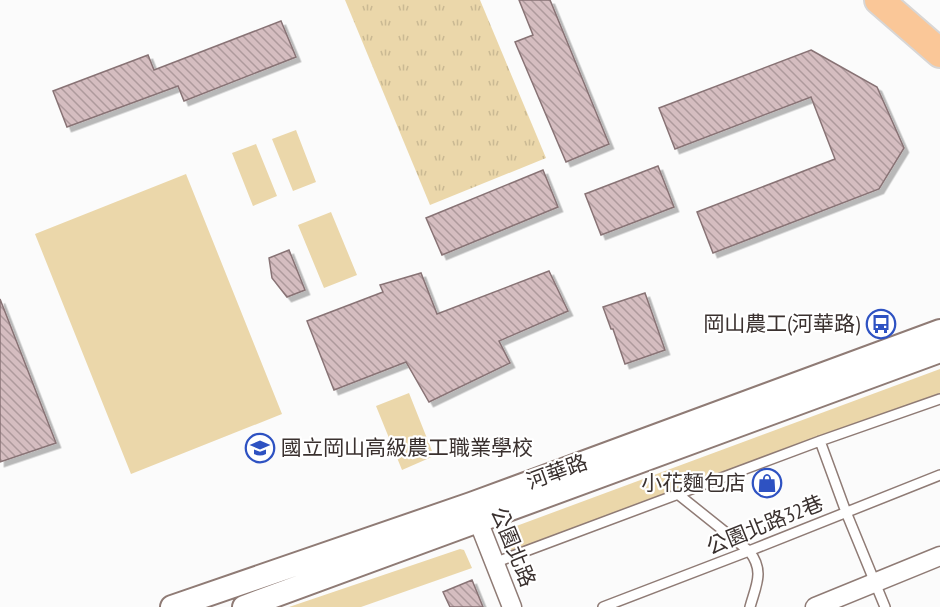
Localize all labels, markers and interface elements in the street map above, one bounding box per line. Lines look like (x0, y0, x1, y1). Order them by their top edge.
bus stop icon: 岡山農工(河華路) (865, 308, 897, 340)
place label: 岡山農工(河華路) (703, 310, 860, 337)
school or university icon: 國立岡山高級農工職業學校 (244, 432, 276, 464)
place label: 國立岡山高級農工職業學校 (281, 434, 533, 461)
street label: 河華路 (523, 448, 591, 495)
shop icon: 小花麵包店 (751, 467, 783, 499)
place label: 小花麵包店 (641, 469, 746, 496)
street label: 公園北路32巷 (702, 489, 827, 560)
street label: 公園北路 (485, 503, 542, 591)

